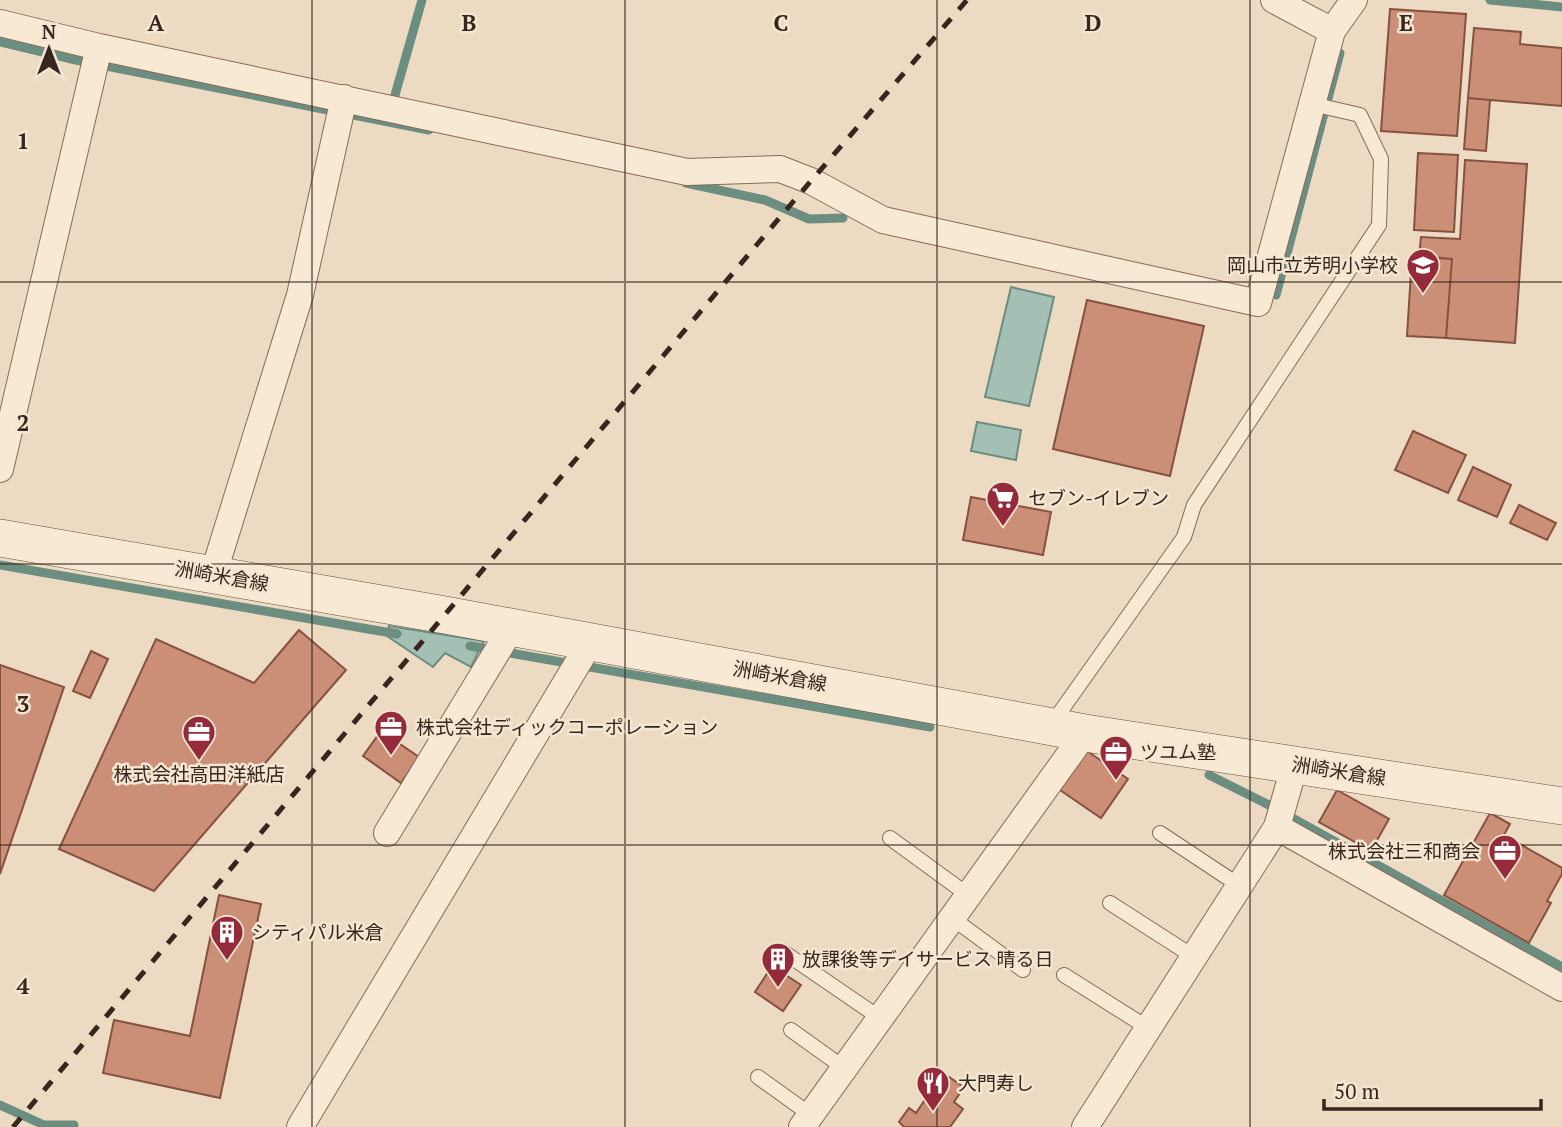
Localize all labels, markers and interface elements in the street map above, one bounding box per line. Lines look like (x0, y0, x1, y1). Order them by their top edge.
text: A (148, 7, 165, 38)
text: B (462, 7, 477, 38)
text: C (774, 7, 789, 38)
text: D (1085, 7, 1102, 38)
text: E (1399, 7, 1413, 38)
north arrow (14, 14, 84, 84)
text: N (42, 19, 57, 44)
text: 1 (17, 125, 30, 156)
school or university icon: 岡山市立芳明小学校 (1404, 246, 1442, 295)
place label: 岡山市立芳明小学校 (1227, 252, 1398, 277)
text: 2 (17, 407, 30, 438)
supermarket icon: セブン-イレブン (984, 479, 1022, 528)
place label: セブン-イレブン (1028, 485, 1169, 510)
street label: 洲崎米倉線 (173, 555, 271, 596)
street label: 洲崎米倉線 (731, 655, 829, 696)
text: 3 (17, 688, 30, 719)
office icon: 株式会社ディックコーポレーション (372, 708, 410, 757)
office icon: 株式会社高田洋紙店 (180, 713, 218, 762)
place label: 株式会社ディックコーポレーション (416, 714, 718, 739)
office icon: ツユム塾 (1097, 733, 1135, 782)
place label: ツユム塾 (1140, 739, 1216, 764)
street label: 洲崎米倉線 (1290, 751, 1388, 790)
place label: 株式会社高田洋紙店 (113, 761, 285, 786)
office icon: 株式会社三和商会 (1486, 832, 1524, 881)
place label: 株式会社三和商会 (1328, 838, 1480, 863)
building icon: シティパル米倉 (208, 913, 246, 962)
place label: シティパル米倉 (252, 919, 384, 944)
building icon: 放課後等デイサービス 晴る日 (759, 940, 797, 989)
place label: 放課後等デイサービス 晴る日 (802, 946, 1054, 971)
text: 4 (17, 970, 30, 1001)
restaurant icon: 大門寿し (914, 1064, 952, 1113)
scale bar (1324, 1068, 1541, 1112)
place label: 大門寿し (958, 1070, 1034, 1095)
text: 50 m (1334, 1077, 1380, 1105)

